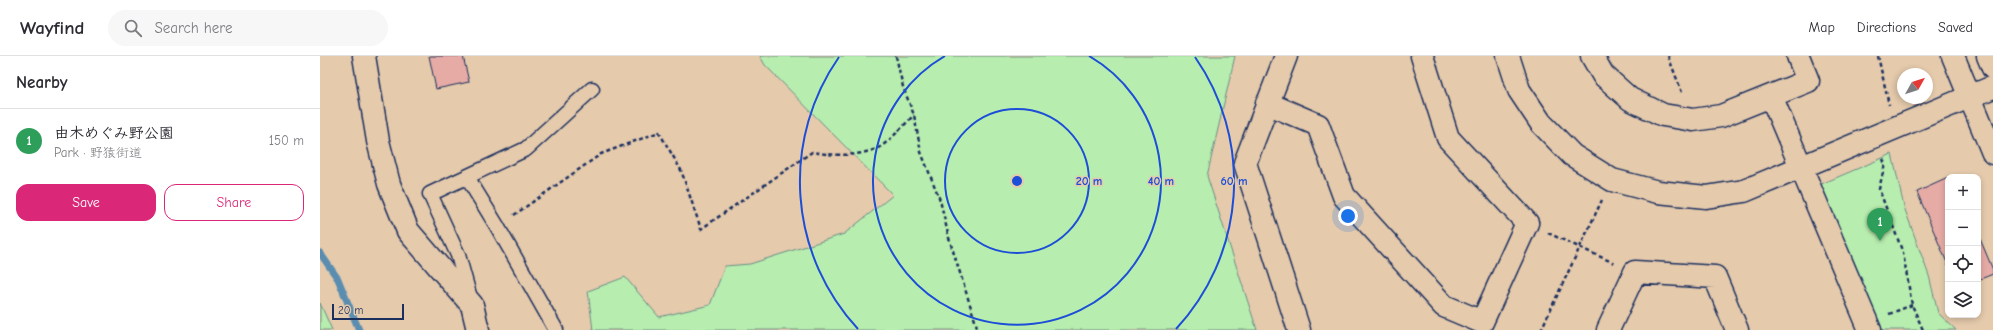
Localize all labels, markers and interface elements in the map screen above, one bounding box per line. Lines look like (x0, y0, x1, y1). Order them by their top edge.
search box (108, 10, 388, 46)
text: Wayfind (20, 17, 84, 39)
icon: search (122, 17, 144, 39)
text: Search here (154, 19, 233, 37)
text: Map (1808, 19, 1835, 36)
text: Directions (1857, 19, 1916, 36)
text: Saved (1938, 19, 1973, 36)
north arrow (1897, 68, 1933, 104)
text: Nearby (16, 73, 67, 92)
text: 由木めぐみ野公園 (54, 124, 174, 142)
text: 1 (26, 133, 32, 148)
text: 150 m (269, 133, 304, 148)
text: Park · 野猿街道 (54, 145, 142, 160)
centre of rings (1010, 174, 1024, 188)
text: 20 m (1076, 174, 1102, 188)
text: 40 m (1148, 174, 1174, 188)
text: 60 m (1221, 174, 1247, 188)
map controls (1945, 174, 1981, 318)
button: + (1945, 174, 1981, 210)
button: Save (16, 184, 156, 221)
button: Share (164, 184, 304, 221)
your location (1338, 206, 1358, 226)
pin: 1 (1867, 208, 1893, 241)
button: − (1945, 210, 1981, 246)
button: locate (1945, 246, 1981, 282)
button: layers (1945, 282, 1981, 318)
scale bar (332, 302, 404, 321)
text: 20 m (338, 304, 363, 317)

